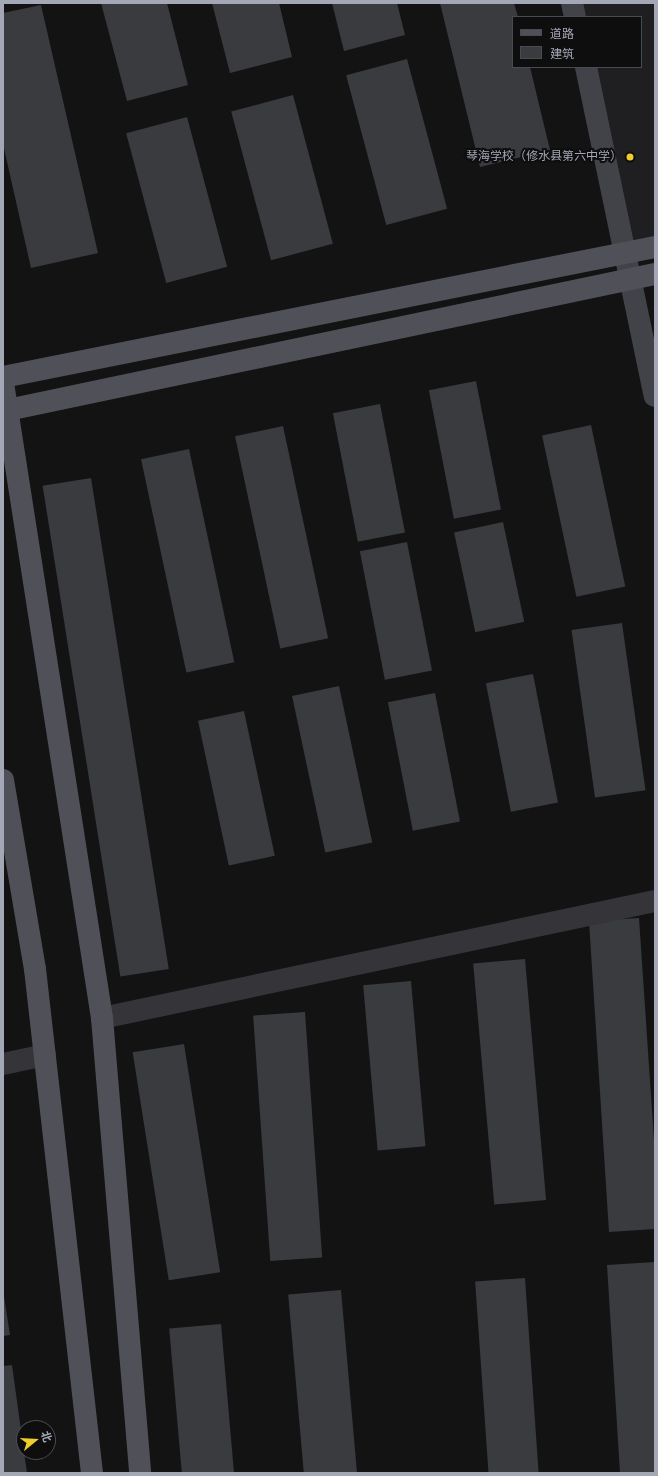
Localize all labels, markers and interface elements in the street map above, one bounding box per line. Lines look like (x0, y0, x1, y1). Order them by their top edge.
legend (512, 16, 642, 68)
text: 道路 (550, 27, 574, 41)
text: 建筑 (550, 47, 574, 61)
place label: 琴海学校（修水县第六中学） (466, 150, 622, 164)
marker: 琴海学校（修水县第六中学） (625, 152, 635, 162)
north arrow (16, 1420, 56, 1460)
text: 北 (39, 1430, 54, 1444)

